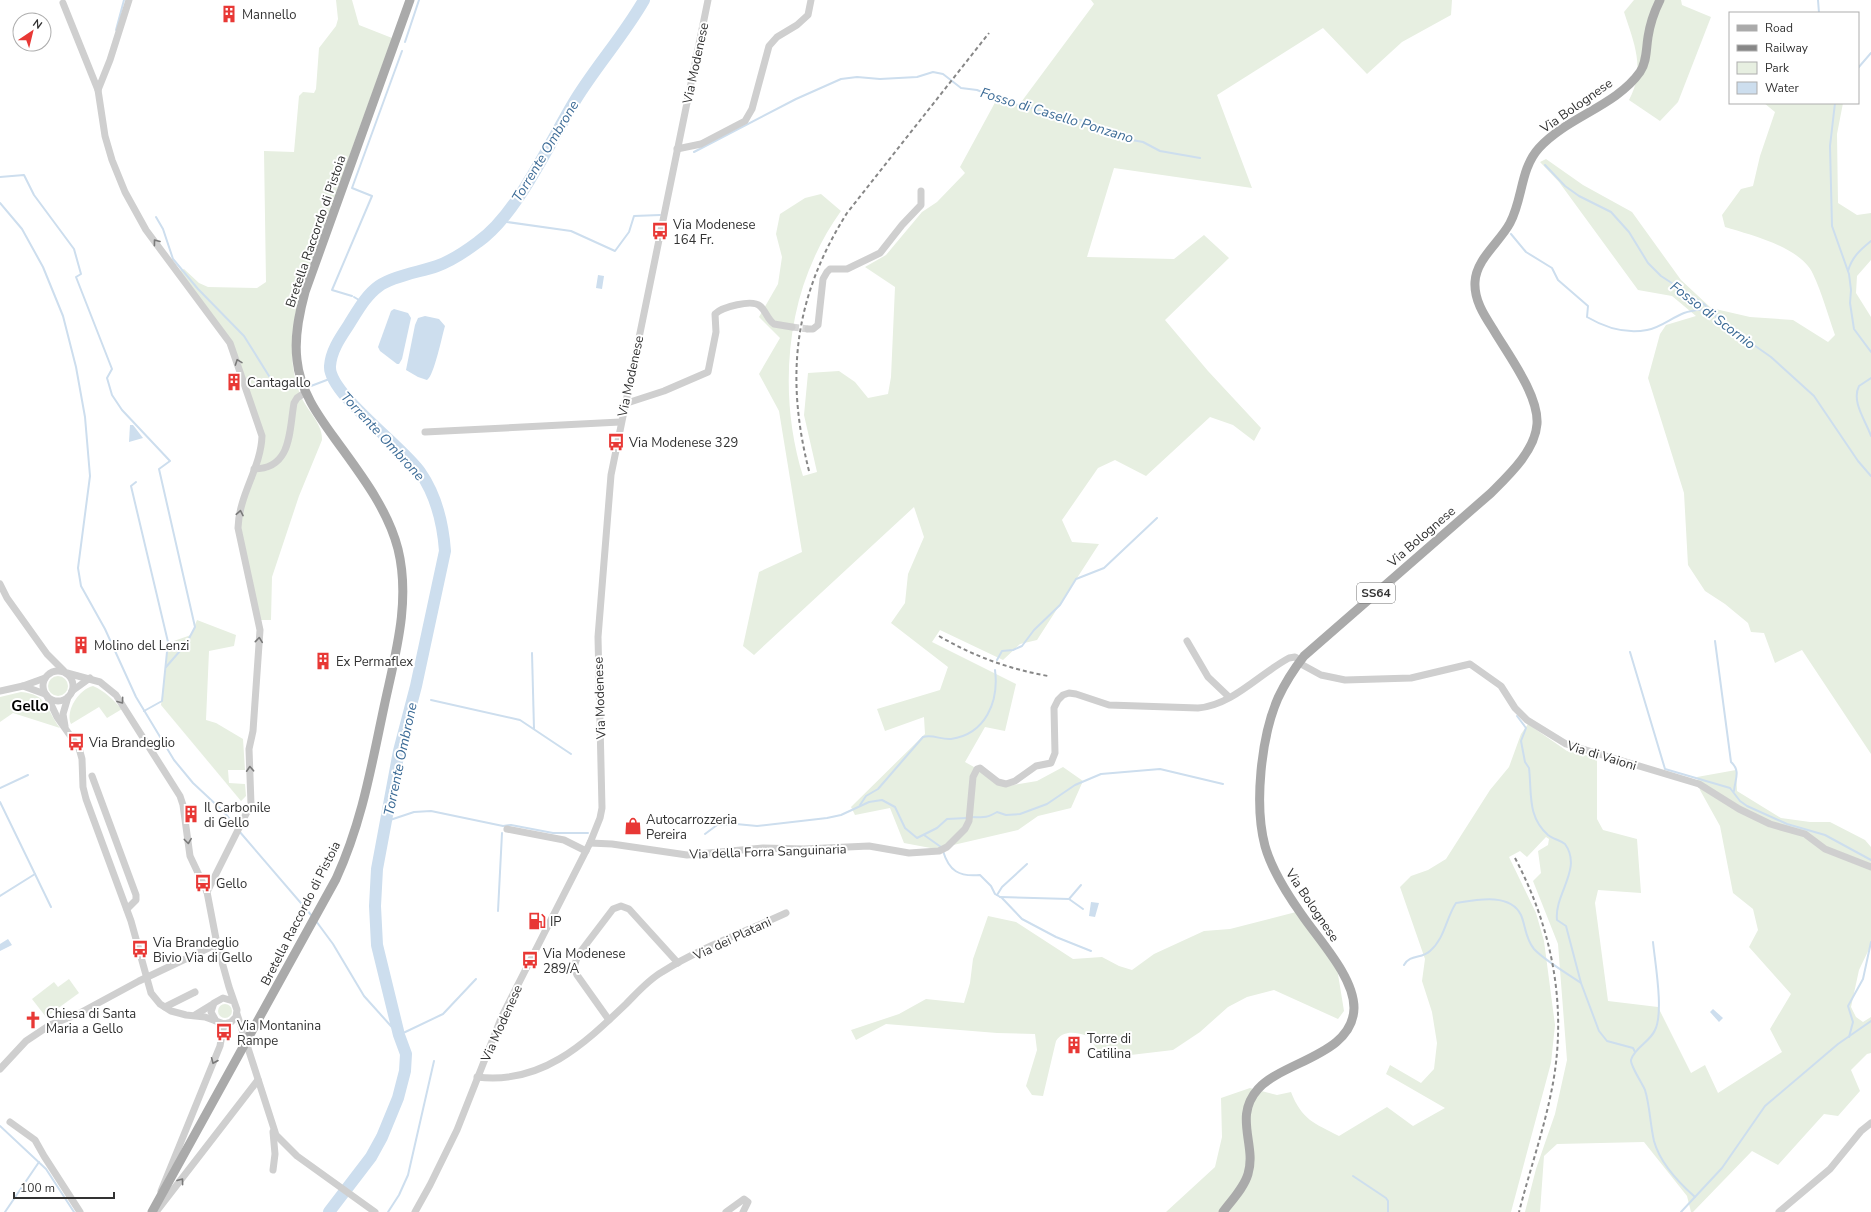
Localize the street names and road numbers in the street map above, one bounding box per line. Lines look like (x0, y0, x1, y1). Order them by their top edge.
street label: Via Modenese (678, 21, 713, 106)
street label: Via Bolognese (1536, 74, 1616, 138)
street label: Bretella Raccordo di Pistoia (281, 153, 350, 310)
street label: Via Modenese (613, 334, 648, 419)
street label: Via Bolognese (1383, 502, 1459, 572)
road number: SS64 (1357, 583, 1395, 603)
street label: Via Modenese (590, 656, 610, 741)
street label: Via di Vaioni (1564, 737, 1639, 775)
street label: Bretella Raccordo di Pistoia (257, 838, 345, 989)
street label: Via della Forra Sanguinaria (688, 840, 847, 864)
street label: Via Bolognese (1281, 865, 1343, 946)
street label: Via dei Platani (690, 913, 774, 965)
street label: Via Modenese (477, 982, 527, 1066)

